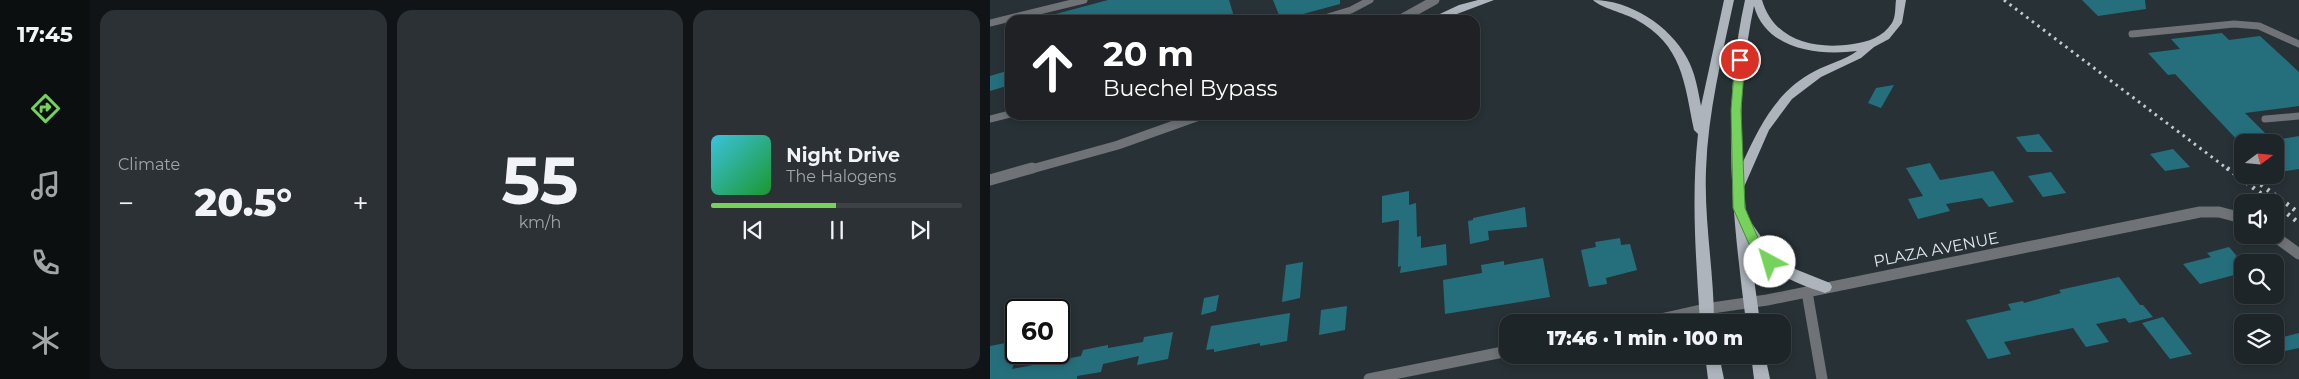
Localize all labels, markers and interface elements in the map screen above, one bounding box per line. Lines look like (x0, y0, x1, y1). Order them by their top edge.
text: 17:45 (17, 21, 73, 48)
text: 20 m (1103, 32, 1194, 75)
icon: ahead (1020, 35, 1085, 100)
pin (1719, 39, 1761, 81)
icon: arrive (1726, 46, 1754, 74)
text: Buechel Bypass (1103, 75, 1278, 102)
icon: directions (28, 91, 63, 126)
north arrow (2234, 134, 2284, 184)
map controls (2234, 134, 2284, 364)
text: 55 (501, 141, 579, 220)
text: Night Drive (786, 144, 900, 167)
text: Climate (118, 155, 180, 174)
text: The Halogens (786, 167, 896, 186)
icon: music (28, 168, 63, 203)
text: 20.5° (194, 179, 292, 226)
text: − (118, 186, 134, 220)
text: + (353, 186, 369, 220)
button: sound (2234, 194, 2284, 244)
text: km/h (519, 213, 561, 232)
icon: previous (739, 216, 767, 244)
icon: pause (823, 216, 851, 244)
icon: next (906, 216, 934, 244)
street label: PLAZA AVENUE (1872, 228, 2000, 271)
position arrow (1743, 235, 1795, 287)
icon: phone (28, 245, 63, 280)
button: search (2234, 254, 2284, 304)
speed limit sign: 60 (1005, 299, 1070, 364)
button: layers (2234, 314, 2284, 364)
icon: climate (28, 323, 63, 358)
text: 17:46 · 1 min · 100 m (1547, 327, 1743, 350)

